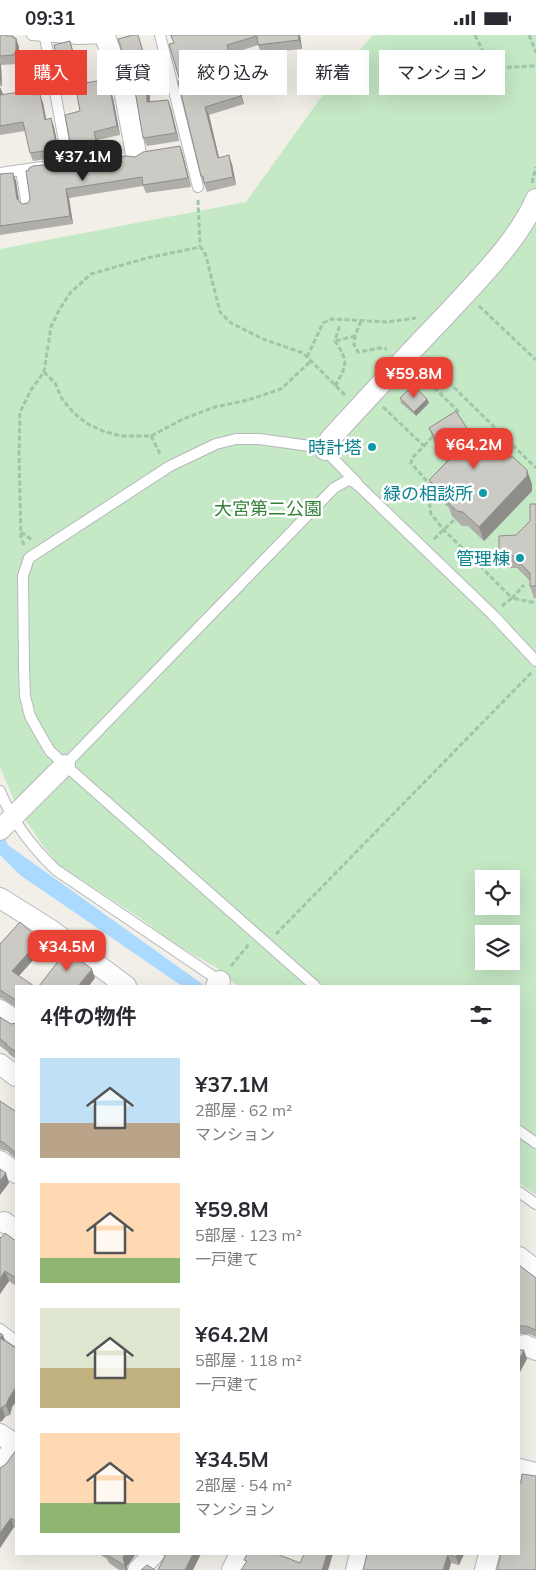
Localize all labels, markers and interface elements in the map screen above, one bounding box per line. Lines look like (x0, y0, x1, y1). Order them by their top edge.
text: 09:31 (25, 6, 75, 30)
chip: 購入 (15, 50, 87, 95)
chip: 賃貸 (97, 50, 169, 95)
chip: 絞り込み (179, 50, 287, 95)
chip: 新着 (297, 50, 369, 95)
chip: マンション (379, 50, 505, 95)
pin: ¥37.1M (42, 139, 124, 182)
text: ¥37.1M (55, 146, 111, 166)
pin: ¥59.8M (373, 357, 455, 399)
text: ¥59.8M (386, 363, 442, 383)
pin: ¥64.2M (433, 427, 515, 470)
text: ¥64.2M (446, 434, 502, 454)
place label: 時計塔 (308, 436, 362, 459)
marker: 時計塔 (366, 441, 378, 453)
place label: 緑の相談所 (383, 482, 473, 505)
marker: 緑の相談所 (477, 487, 489, 499)
park label: 大宮第二公園 (214, 497, 322, 520)
place label: 管理棟 (456, 547, 510, 570)
marker: 管理棟 (514, 552, 526, 564)
map controls (475, 870, 520, 970)
button: locate (475, 870, 520, 915)
button: layers (475, 925, 520, 970)
pin: ¥34.5M (26, 929, 108, 972)
text: ¥34.5M (39, 936, 95, 956)
icon: filters (467, 1001, 495, 1029)
text: 4件の物件 (40, 1003, 137, 1029)
text: ¥37.1M (195, 1071, 269, 1097)
icon: home (80, 1078, 140, 1138)
text: 2部屋 · 62 m² (195, 1100, 292, 1120)
text: マンション (195, 1124, 275, 1144)
text: ¥59.8M (195, 1196, 269, 1222)
icon: home (80, 1203, 140, 1263)
text: 5部屋 · 123 m² (195, 1225, 302, 1245)
text: 一戸建て (195, 1249, 259, 1269)
text: ¥64.2M (195, 1321, 269, 1347)
icon: home (80, 1328, 140, 1388)
text: 5部屋 · 118 m² (195, 1350, 302, 1370)
text: 一戸建て (195, 1374, 259, 1394)
text: ¥34.5M (195, 1446, 269, 1472)
icon: home (80, 1453, 140, 1513)
text: 2部屋 · 54 m² (195, 1475, 292, 1495)
text: マンション (195, 1499, 275, 1519)

